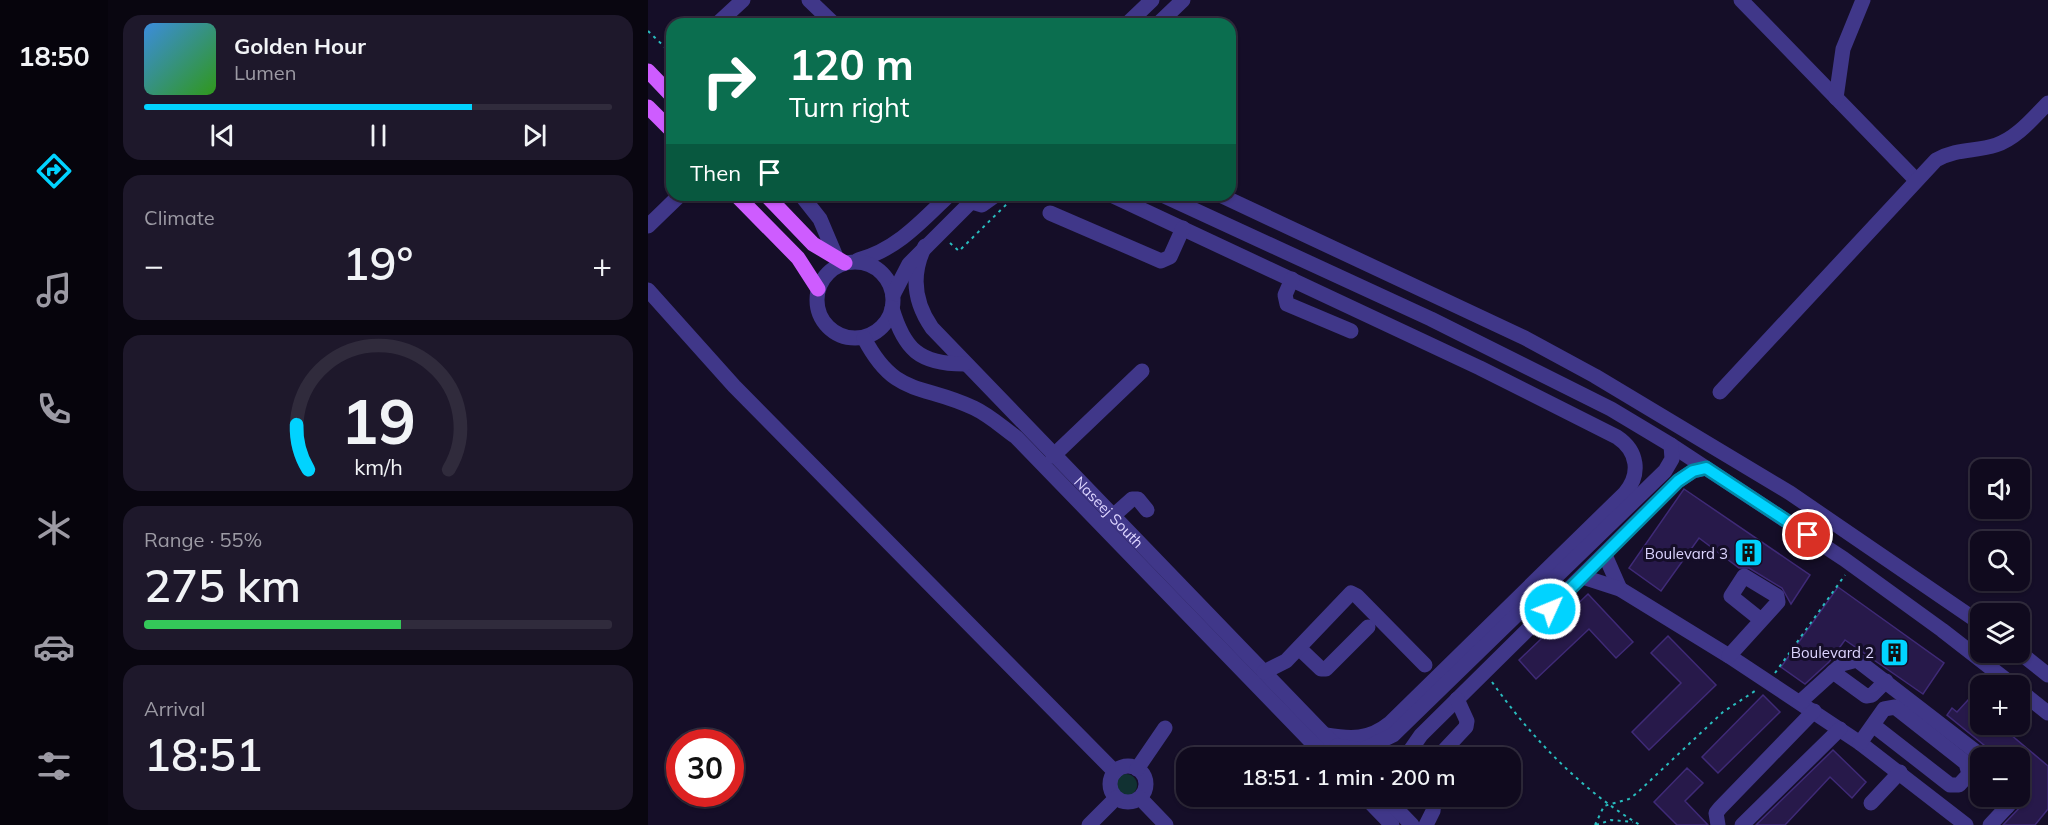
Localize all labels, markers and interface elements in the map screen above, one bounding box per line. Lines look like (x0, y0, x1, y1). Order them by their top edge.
text: Golden Hour (234, 32, 366, 60)
text: 120 m (789, 38, 914, 91)
text: 18:50 (18, 39, 90, 73)
icon: right (690, 42, 768, 120)
text: Lumen (234, 60, 296, 85)
text: Turn right (789, 90, 909, 124)
icon: previous (206, 119, 239, 152)
icon: pause (362, 119, 395, 152)
icon: next (518, 119, 551, 152)
icon: directions (33, 150, 75, 192)
icon: arrive (753, 156, 786, 189)
text: Then (690, 159, 741, 187)
text: Climate (144, 205, 215, 230)
text: 19° (343, 235, 413, 291)
text: − (144, 244, 164, 285)
text: + (592, 244, 612, 285)
icon: music (33, 269, 75, 311)
text: 19 (341, 381, 415, 460)
icon: phone (33, 388, 75, 430)
text: km/h (354, 453, 402, 480)
map controls (1970, 459, 2030, 807)
button: sound (1970, 459, 2030, 519)
street label: Naseej South (1070, 472, 1148, 551)
icon: climate (33, 507, 75, 549)
pin (1782, 509, 1833, 560)
icon: arrive (1791, 518, 1824, 551)
text: Range · 55% (144, 527, 262, 552)
button: search (1970, 531, 2030, 591)
building icon: Boulevard 3 (1733, 537, 1765, 569)
place label: Boulevard 3 (1645, 544, 1728, 563)
text: 275 km (144, 557, 301, 613)
position arrow (1518, 577, 1582, 641)
button: layers (1970, 603, 2030, 663)
icon: car (33, 626, 75, 668)
building icon: Boulevard 2 (1879, 636, 1911, 668)
place label: Boulevard 2 (1791, 643, 1874, 662)
button: + (1970, 675, 2030, 735)
text: Arrival (144, 696, 205, 721)
text: 18:51 (144, 726, 263, 782)
speed limit sign: 30 (666, 729, 744, 807)
icon: filters (33, 745, 75, 787)
button: − (1970, 747, 2030, 807)
text: 18:51 · 1 min · 200 m (1241, 763, 1456, 791)

